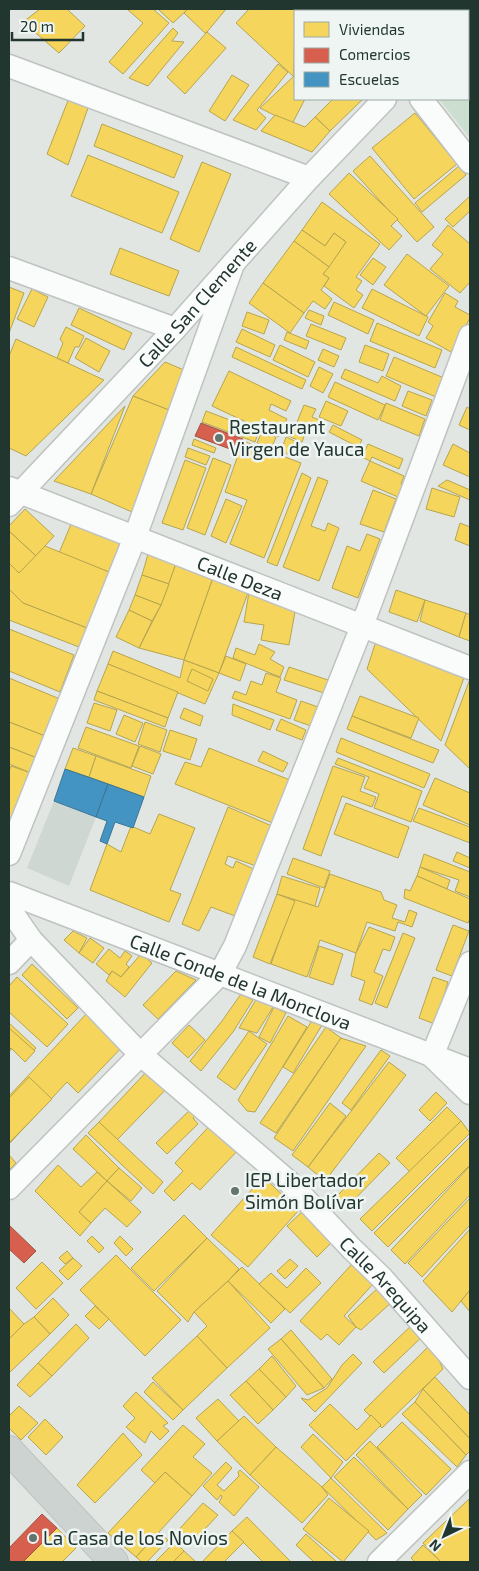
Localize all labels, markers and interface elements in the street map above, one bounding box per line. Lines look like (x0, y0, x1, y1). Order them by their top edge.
scale bar (12, 10, 84, 42)
legend (294, 10, 469, 100)
text: 20 m (20, 17, 54, 35)
text: Viviendas (339, 20, 405, 38)
text: Comercios (339, 45, 410, 63)
text: Escuelas (339, 70, 399, 88)
street label: Calle San Clemente (133, 234, 261, 372)
place label: Restaurant Virgen de Yauca (229, 415, 364, 460)
marker: Restaurant Virgen de Yauca (213, 432, 225, 444)
street label: Calle Deza (194, 551, 286, 605)
street label: Calle Conde de la Monclova (127, 929, 355, 1034)
place label: IEP Libertador Simón Bolívar (245, 1168, 366, 1213)
marker: IEP Libertador Simón Bolívar (229, 1185, 241, 1197)
street label: Calle Arequipa (335, 1231, 437, 1337)
north arrow (419, 1511, 469, 1561)
place label: La Casa de los Novios (43, 1526, 228, 1549)
marker: La Casa de los Novios (27, 1532, 39, 1544)
text: N (425, 1536, 444, 1556)

